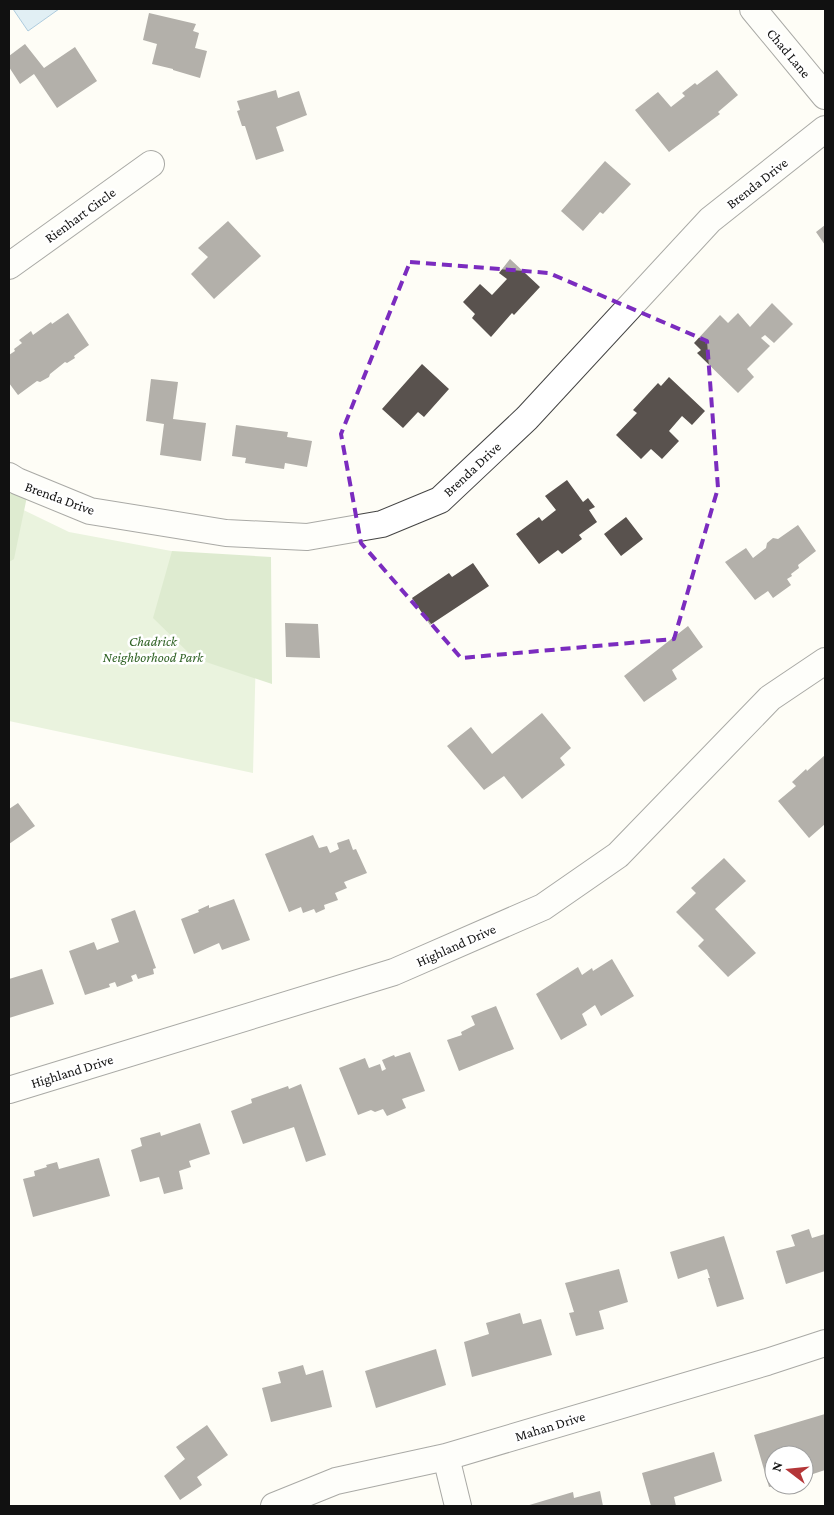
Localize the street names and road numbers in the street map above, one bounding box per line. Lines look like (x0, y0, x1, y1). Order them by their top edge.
street label: Chad Lane (764, 25, 814, 81)
street label: Brenda Drive (723, 154, 791, 212)
street label: Rienhart Circle (42, 184, 118, 246)
street label: Brenda Drive (440, 438, 504, 500)
street label: Brenda Drive (23, 478, 97, 518)
street label: Highland Drive (414, 920, 498, 970)
street label: Highland Drive (29, 1051, 115, 1091)
street label: Mahan Drive (513, 1408, 587, 1444)

